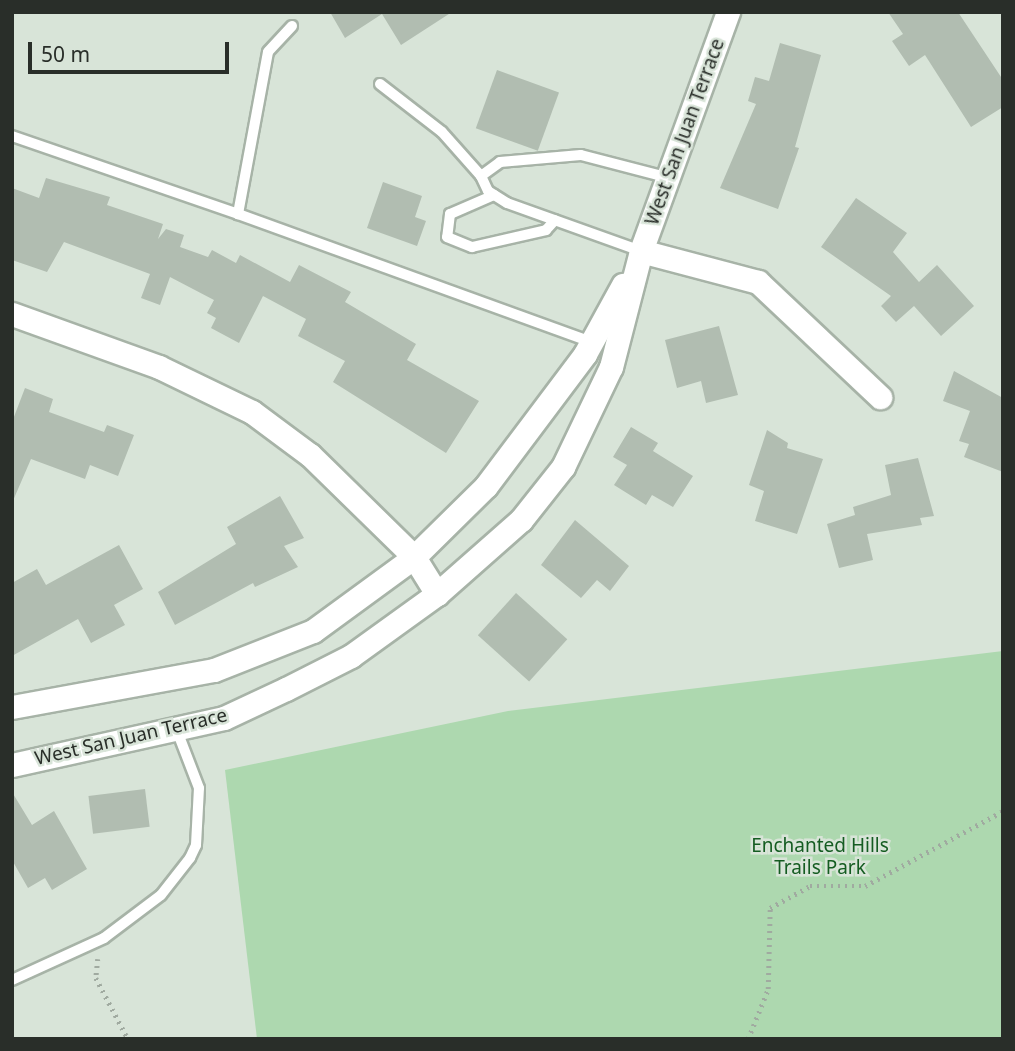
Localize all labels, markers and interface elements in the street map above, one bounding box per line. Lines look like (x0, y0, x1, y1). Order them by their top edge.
scale bar (32, 28, 233, 72)
street label: West San Juan Terrace (641, 36, 729, 228)
text: 50 m (41, 40, 90, 68)
street label: West San Juan Terrace (33, 704, 229, 770)
park label: Enchanted Hills Trails Park (751, 835, 889, 879)

